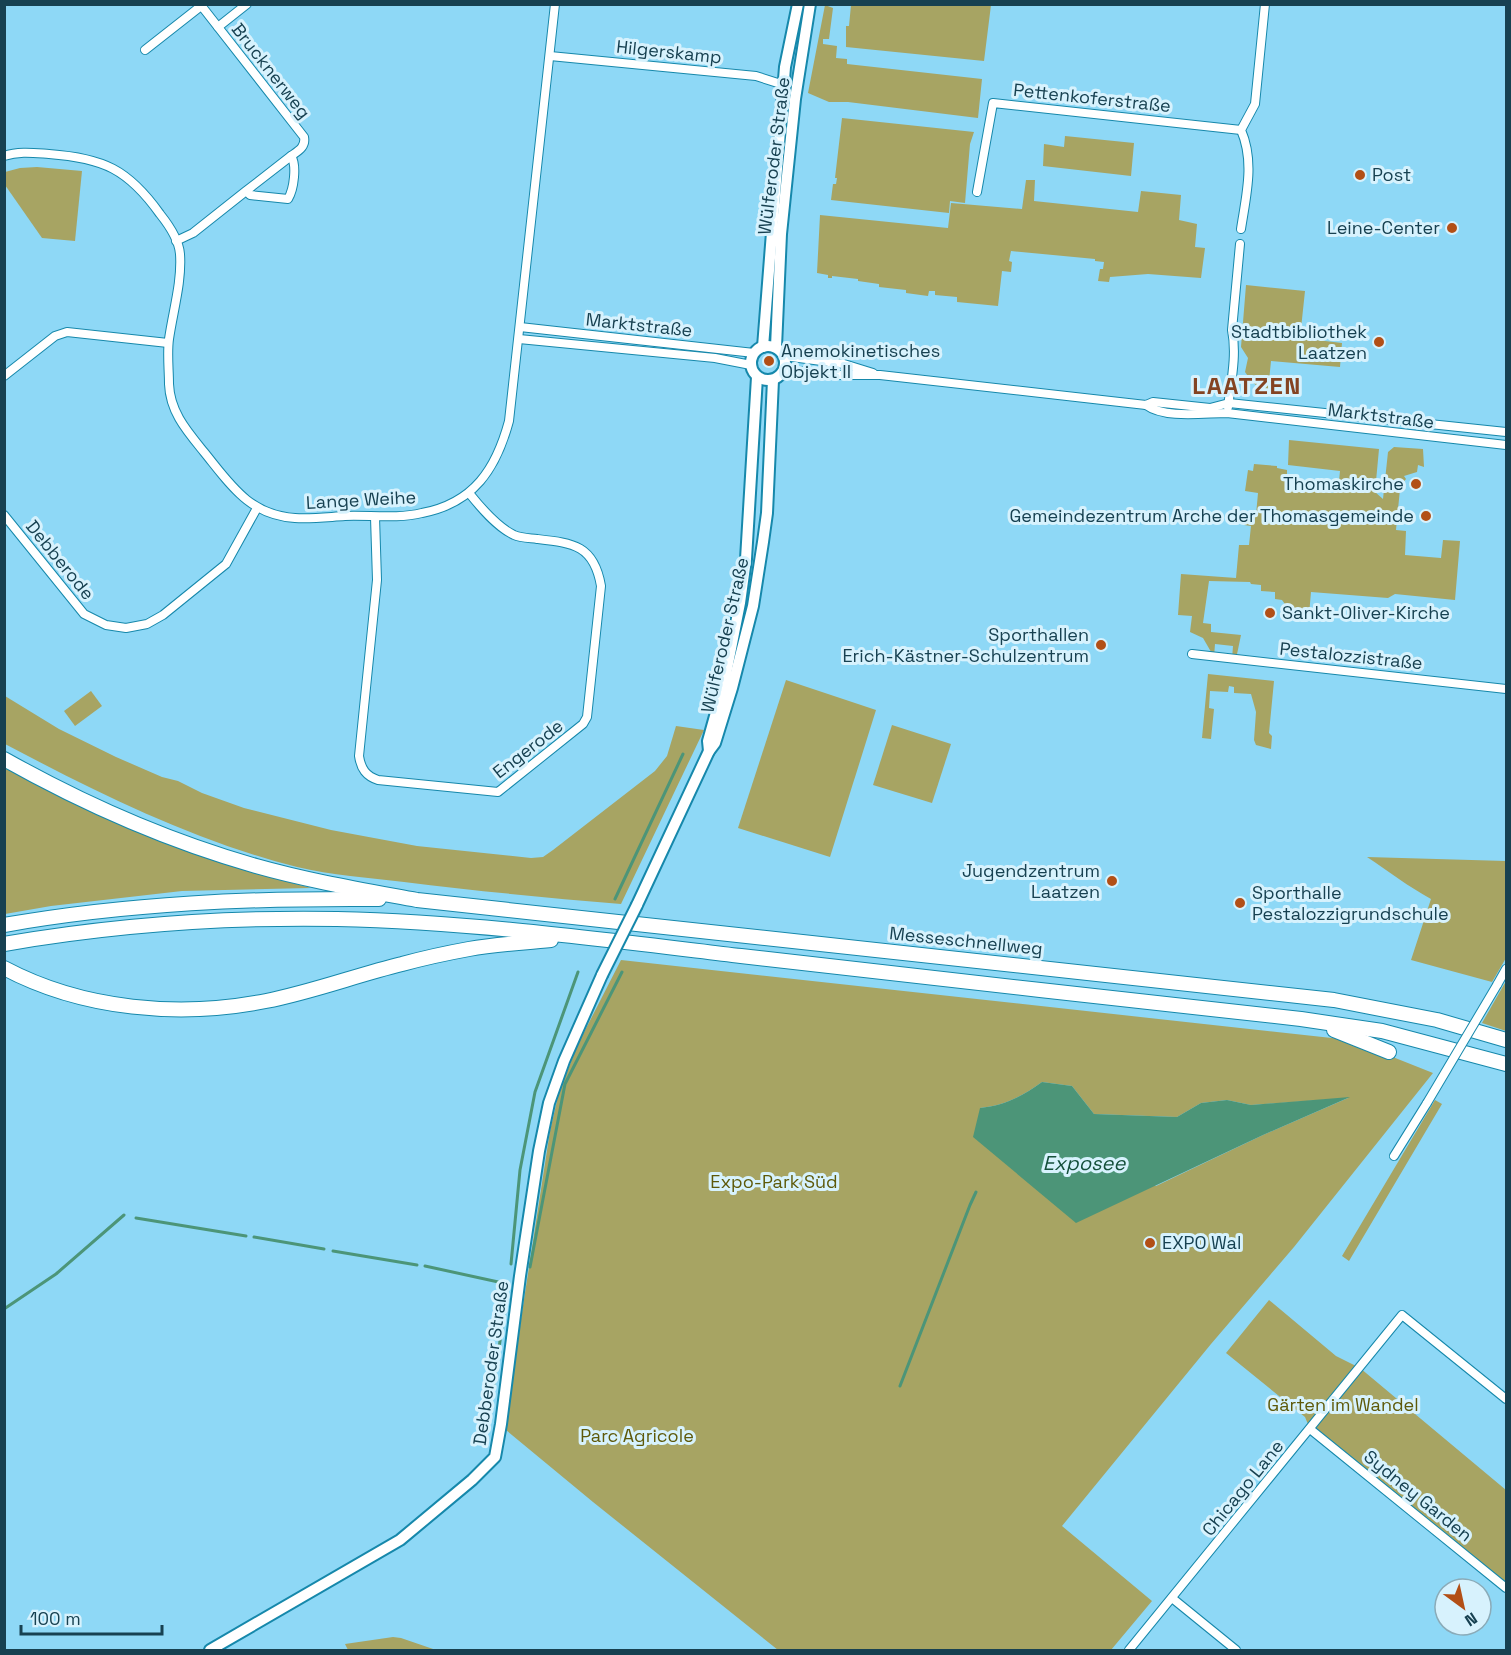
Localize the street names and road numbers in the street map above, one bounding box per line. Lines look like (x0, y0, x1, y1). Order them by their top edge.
street label: Brucknerweg (227, 18, 316, 123)
street label: Hilgerskamp (615, 35, 723, 68)
street label: Wülferoder Straße (752, 76, 795, 236)
street label: Pettenkoferstraße (1012, 78, 1172, 117)
street label: Marktstraße (585, 307, 693, 342)
street label: Marktstraße (1327, 398, 1436, 433)
street label: Lange Weihe (305, 485, 417, 514)
street label: Debberode (21, 515, 100, 604)
street label: Wülferoder Straße (695, 555, 754, 715)
street label: Pestalozzistraße (1278, 637, 1424, 674)
street label: Engerode (488, 714, 568, 783)
street label: Messeschnellweg (888, 921, 1044, 960)
street label: Debberoder Straße (468, 1279, 513, 1447)
street label: Chicago Lane (1197, 1435, 1288, 1540)
street label: Sydney Garden (1359, 1445, 1477, 1546)

